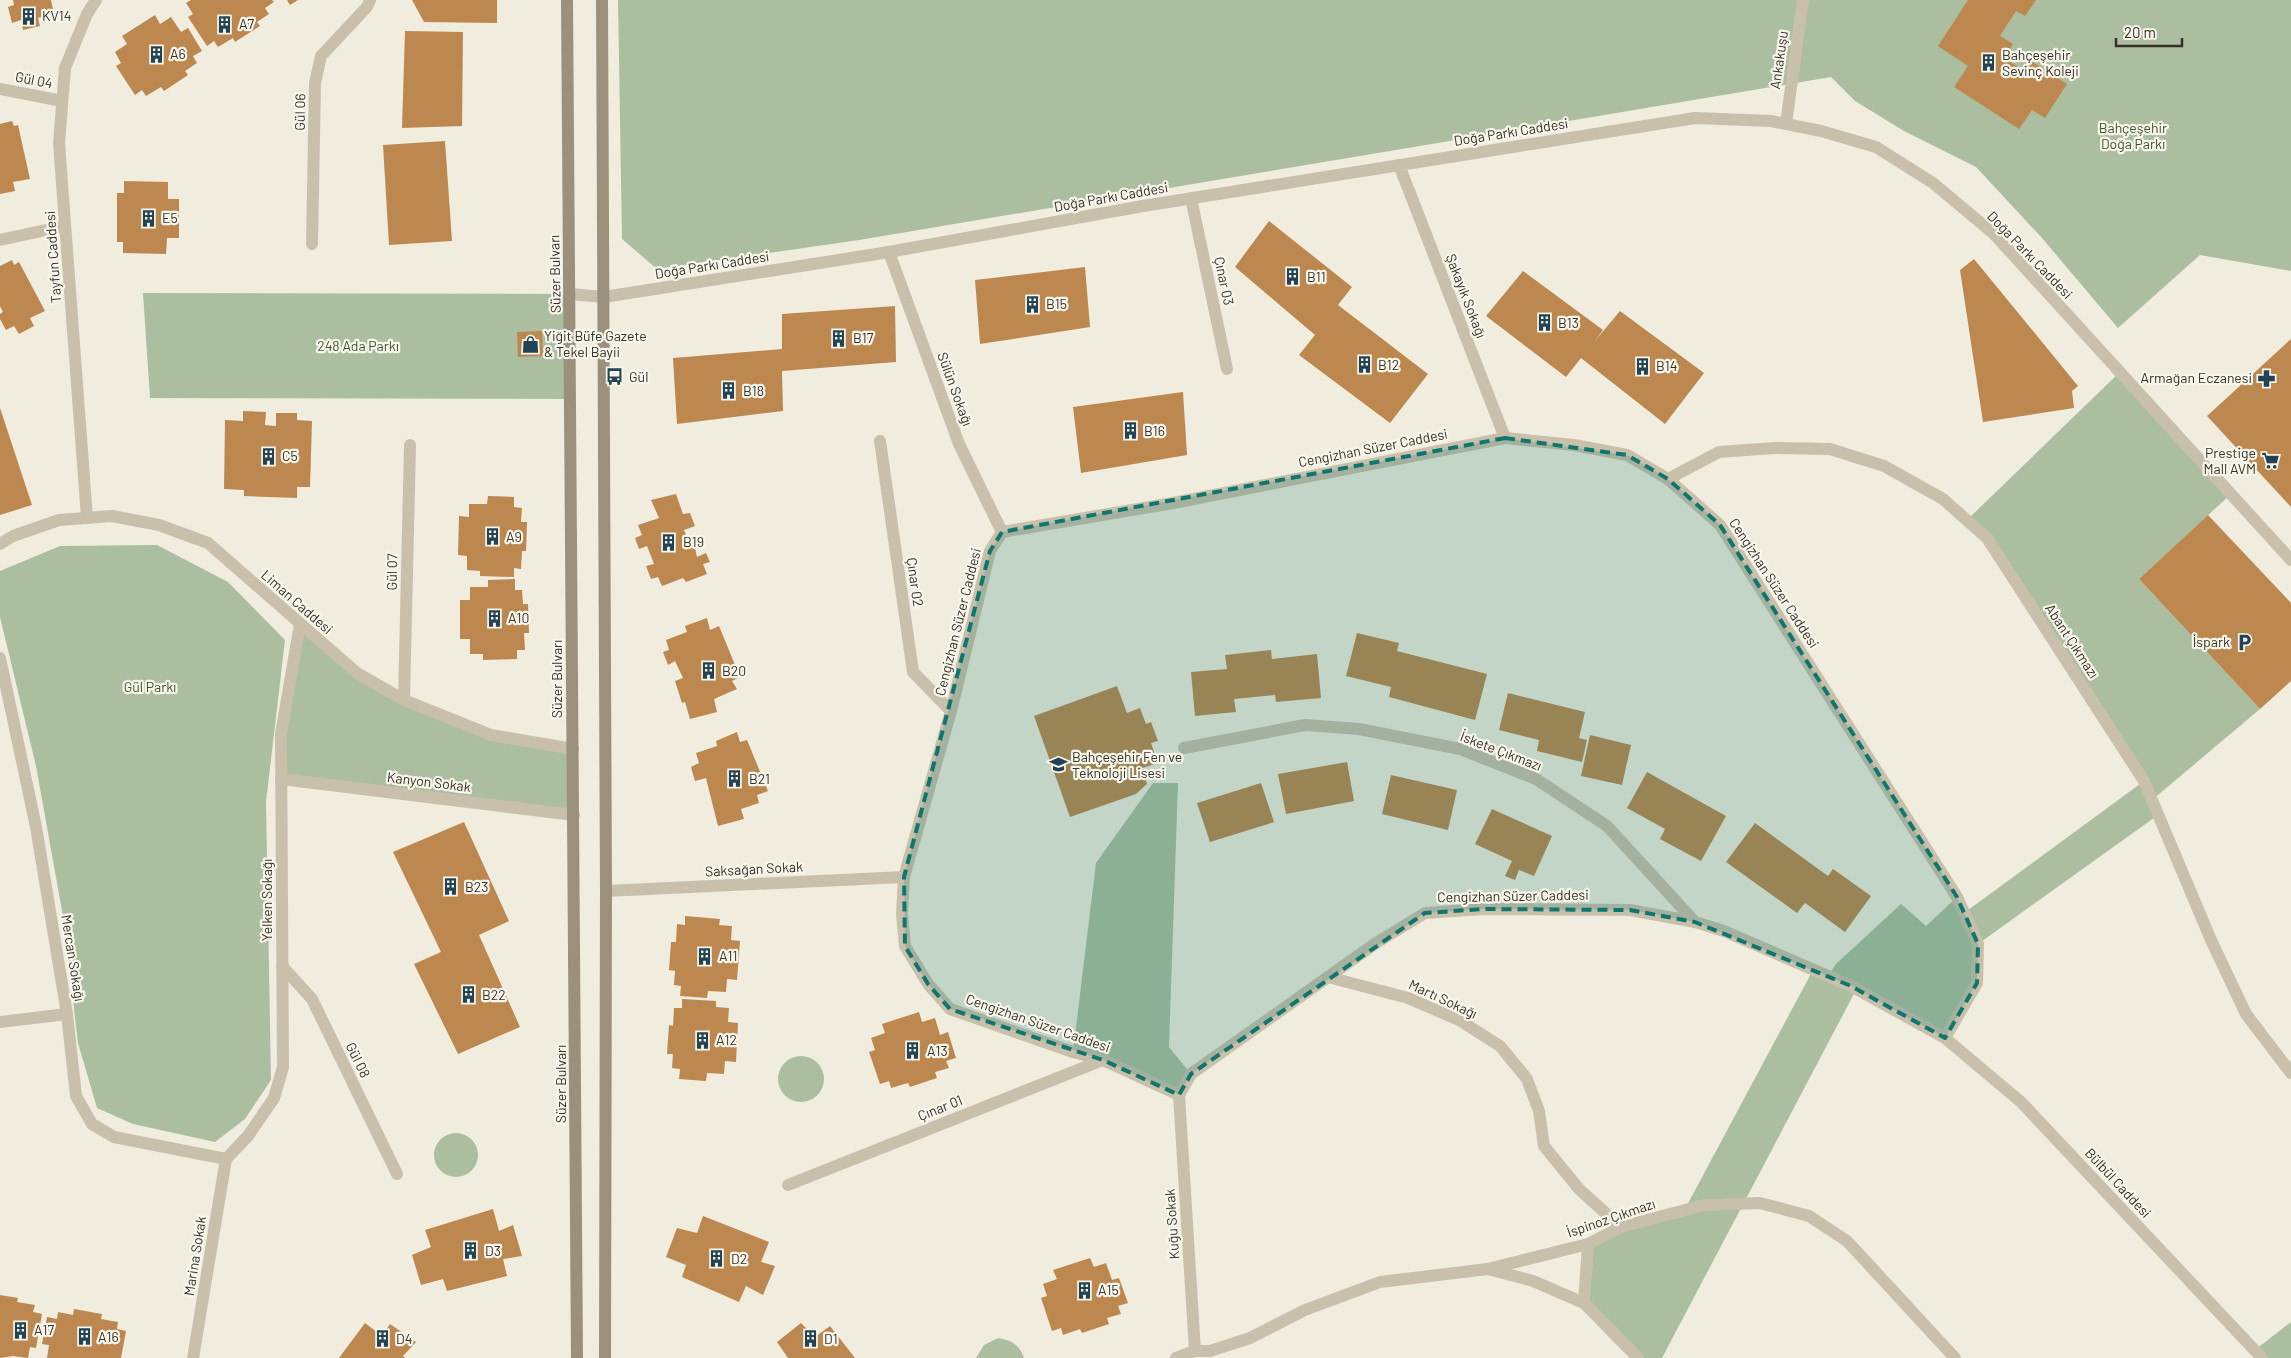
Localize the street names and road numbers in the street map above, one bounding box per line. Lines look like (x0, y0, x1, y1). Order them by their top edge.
street label: Ankakuşu (1766, 30, 1791, 90)
street label: Gül 04 (14, 68, 54, 91)
street label: Gül 06 (291, 93, 308, 131)
street label: Doğa Parkı Caddesi (1453, 114, 1569, 149)
street label: Doğa Parkı Caddesi (1053, 178, 1169, 215)
street label: Doğa Parkı Caddesi (1984, 207, 2077, 302)
street label: Tayfun Caddesi (41, 210, 64, 304)
street label: Süzer Bulvarı (545, 235, 564, 313)
street label: Doğa Parkı Caddesi (654, 247, 770, 282)
street label: Şakayık Sokağı (1443, 251, 1490, 340)
street label: Çınar 03 (1211, 255, 1238, 307)
street label: Sülün Sokağı (934, 350, 977, 428)
street label: Cengizhan Süzer Caddesi (1297, 425, 1449, 470)
street label: Cengizhan Süzer Caddesi (1726, 515, 1823, 651)
street label: Cengizhan Süzer Caddesi (931, 546, 984, 697)
street label: Gül 07 (383, 553, 400, 590)
street label: Çınar 02 (904, 556, 927, 608)
street label: Liman Caddesi (258, 566, 337, 637)
street label: Abant Çıkmazı (2042, 600, 2103, 681)
street label: Süzer Bulvarı (548, 640, 565, 718)
street label: İskete Çıkmazı (1458, 727, 1544, 774)
street label: Kanyon Sokak (386, 768, 472, 795)
street label: Saksağan Sokak (705, 857, 803, 880)
street label: Yelken Sokağı (258, 859, 275, 941)
street label: Cengizhan Süzer Caddesi (1437, 886, 1589, 905)
street label: Mercan Sokağı (58, 913, 89, 1003)
street label: Martı Sokağı (1406, 975, 1480, 1022)
street label: Cengizhan Süzer Caddesi (964, 990, 1113, 1055)
street label: Gül 08 (343, 1039, 374, 1080)
street label: Süzer Bulvarı (552, 1045, 569, 1123)
street label: Çınar 01 (915, 1091, 965, 1124)
street label: Bülbül Caddesi (2082, 1144, 2155, 1221)
street label: Kuğu Sokak (1161, 1188, 1182, 1260)
street label: İspinoz Çıkmazı (1564, 1194, 1657, 1241)
street label: Marina Sokak (180, 1215, 209, 1297)

